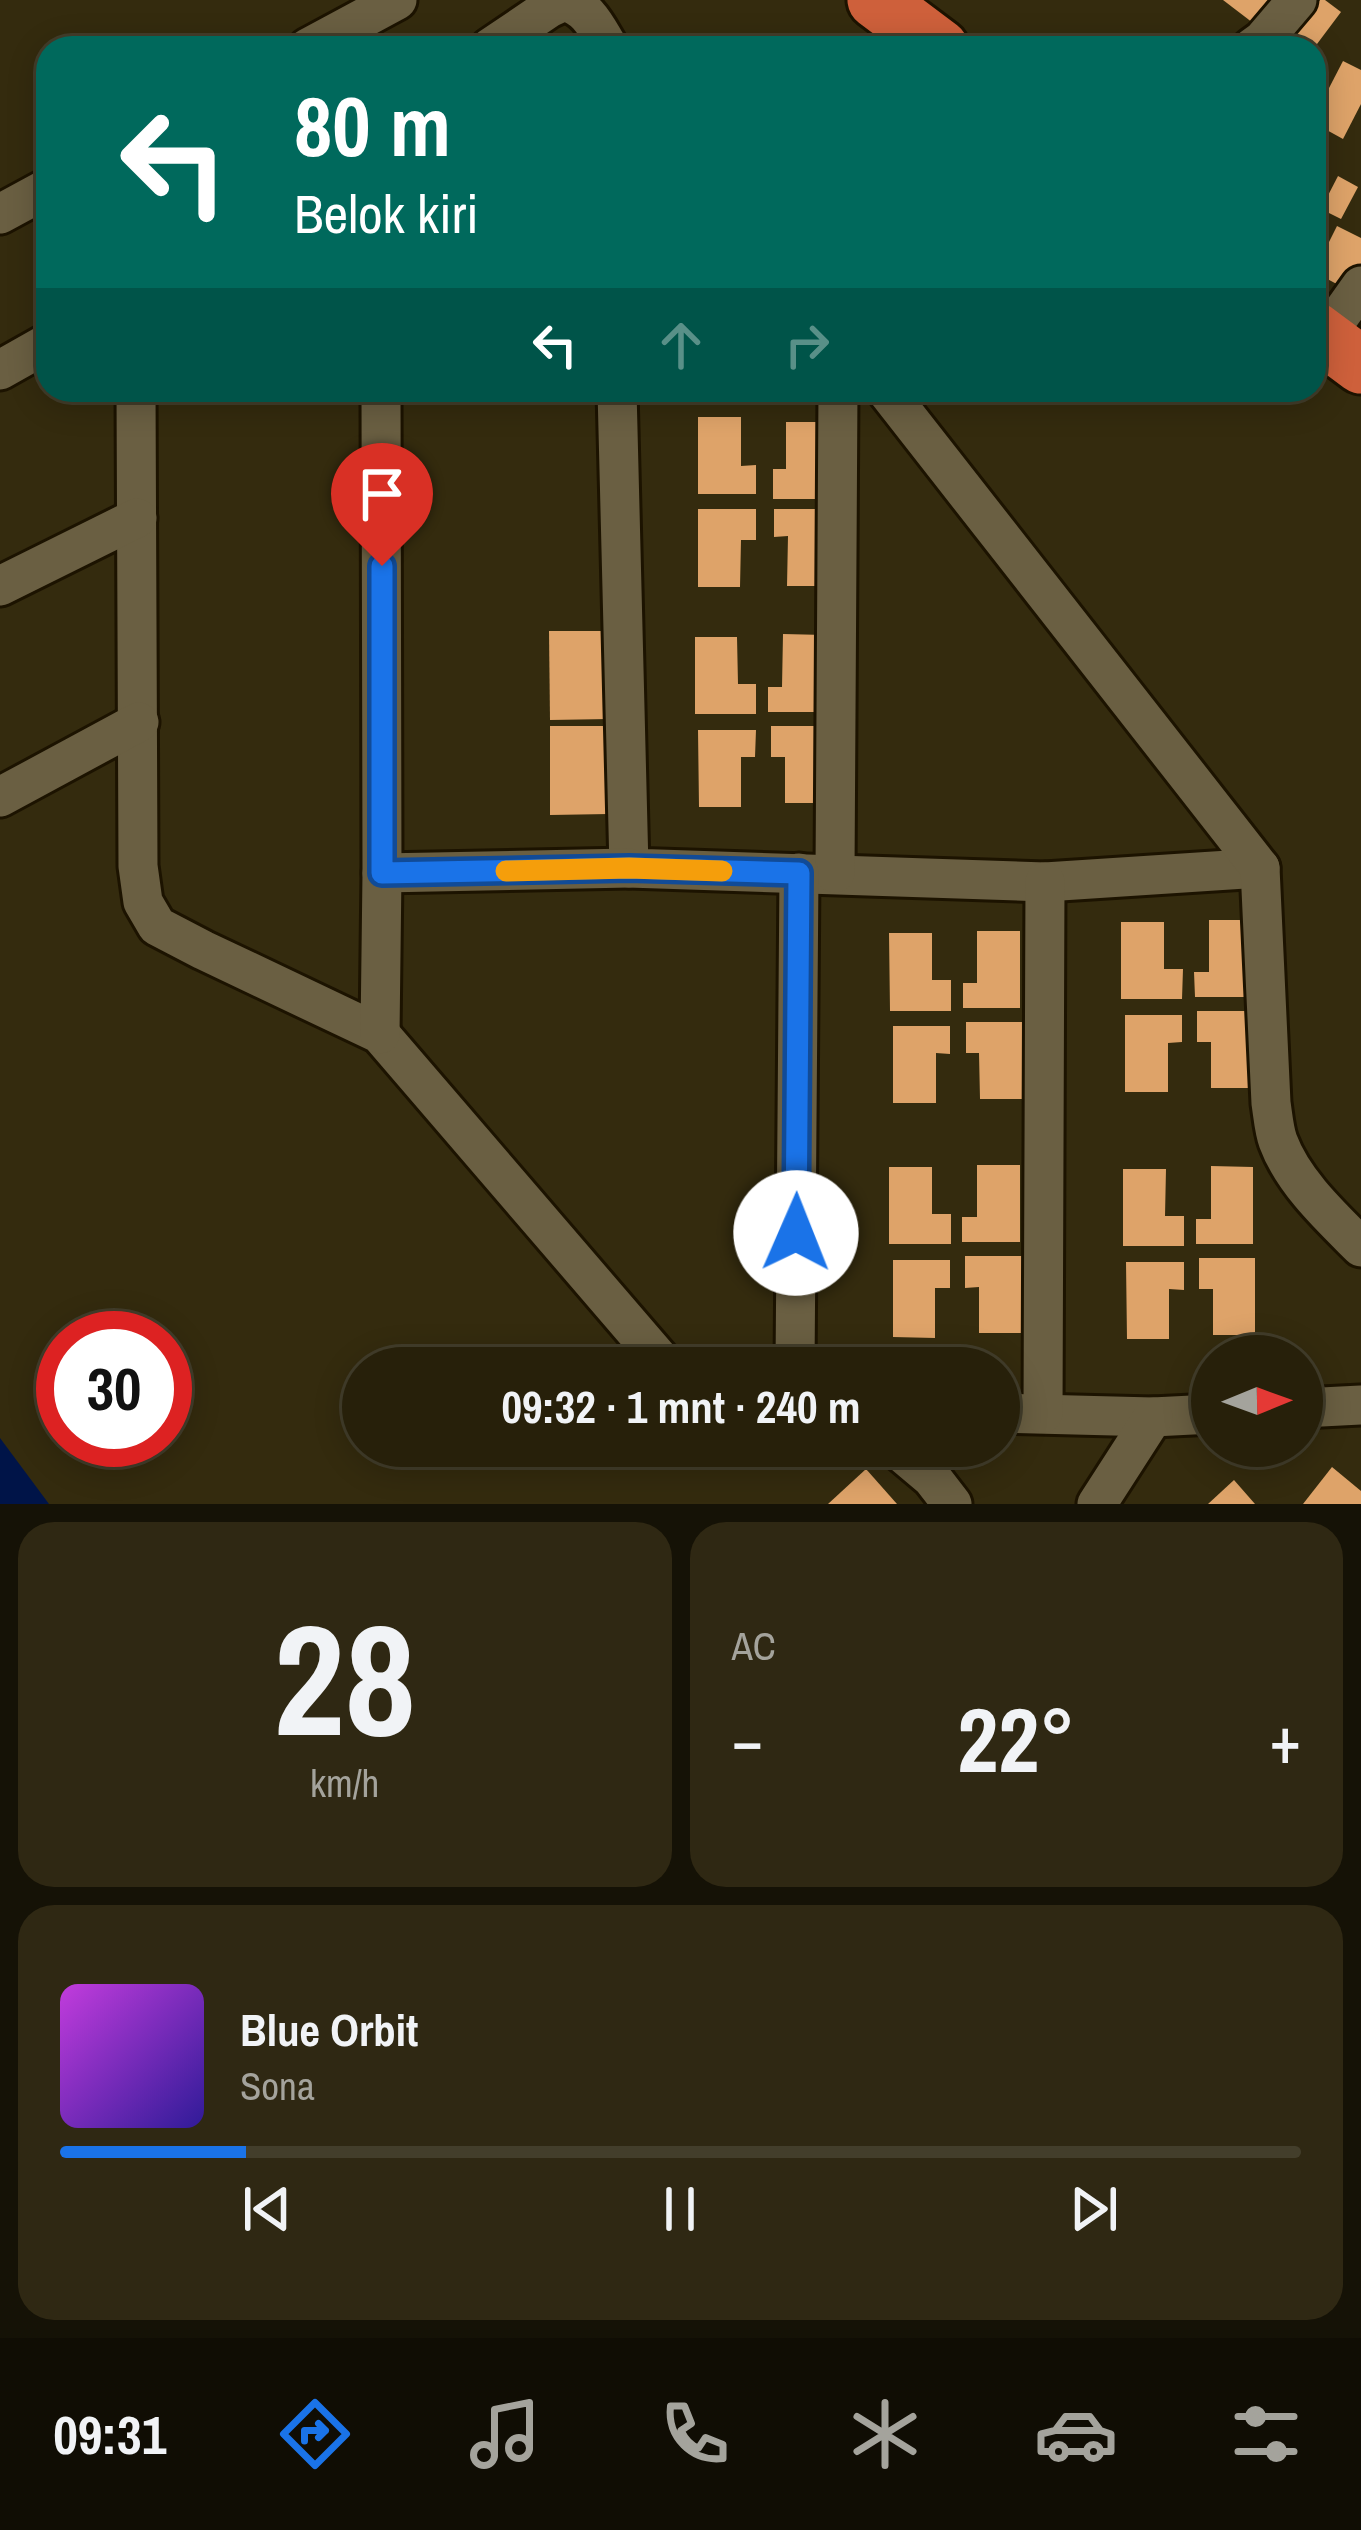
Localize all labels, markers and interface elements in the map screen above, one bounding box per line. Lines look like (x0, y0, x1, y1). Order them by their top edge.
text: 80 m (294, 69, 451, 182)
icon: left (96, 84, 252, 240)
text: Belok kiri (294, 177, 479, 250)
icon: left (522, 312, 588, 378)
icon: ahead (648, 312, 714, 378)
icon: right (774, 312, 840, 378)
pin (331, 443, 433, 566)
icon: arrive (349, 461, 415, 527)
position arrow (733, 1170, 859, 1296)
speed limit sign: 30 (36, 1311, 192, 1467)
north arrow (1191, 1335, 1323, 1467)
map controls (1191, 1335, 1323, 1467)
text: 09:32 · 1 mnt · 240 m (502, 1376, 860, 1437)
text: 28 (274, 1574, 416, 1784)
text: AC (732, 1620, 776, 1672)
text: 22° (957, 1679, 1075, 1800)
text: − (732, 1695, 763, 1784)
text: + (1269, 1695, 1301, 1784)
text: km/h (310, 1757, 379, 1809)
text: Blue Orbit (240, 1999, 418, 2060)
text: Sona (240, 2060, 315, 2112)
icon: previous (234, 2176, 300, 2242)
icon: pause (647, 2176, 713, 2242)
icon: next (1061, 2176, 1127, 2242)
icon: directions (273, 2392, 357, 2476)
icon: music (463, 2392, 547, 2476)
icon: phone (653, 2392, 737, 2476)
icon: climate (843, 2392, 927, 2476)
icon: car (1034, 2392, 1118, 2476)
icon: filters (1224, 2392, 1308, 2476)
text: 09:31 (53, 2398, 166, 2471)

